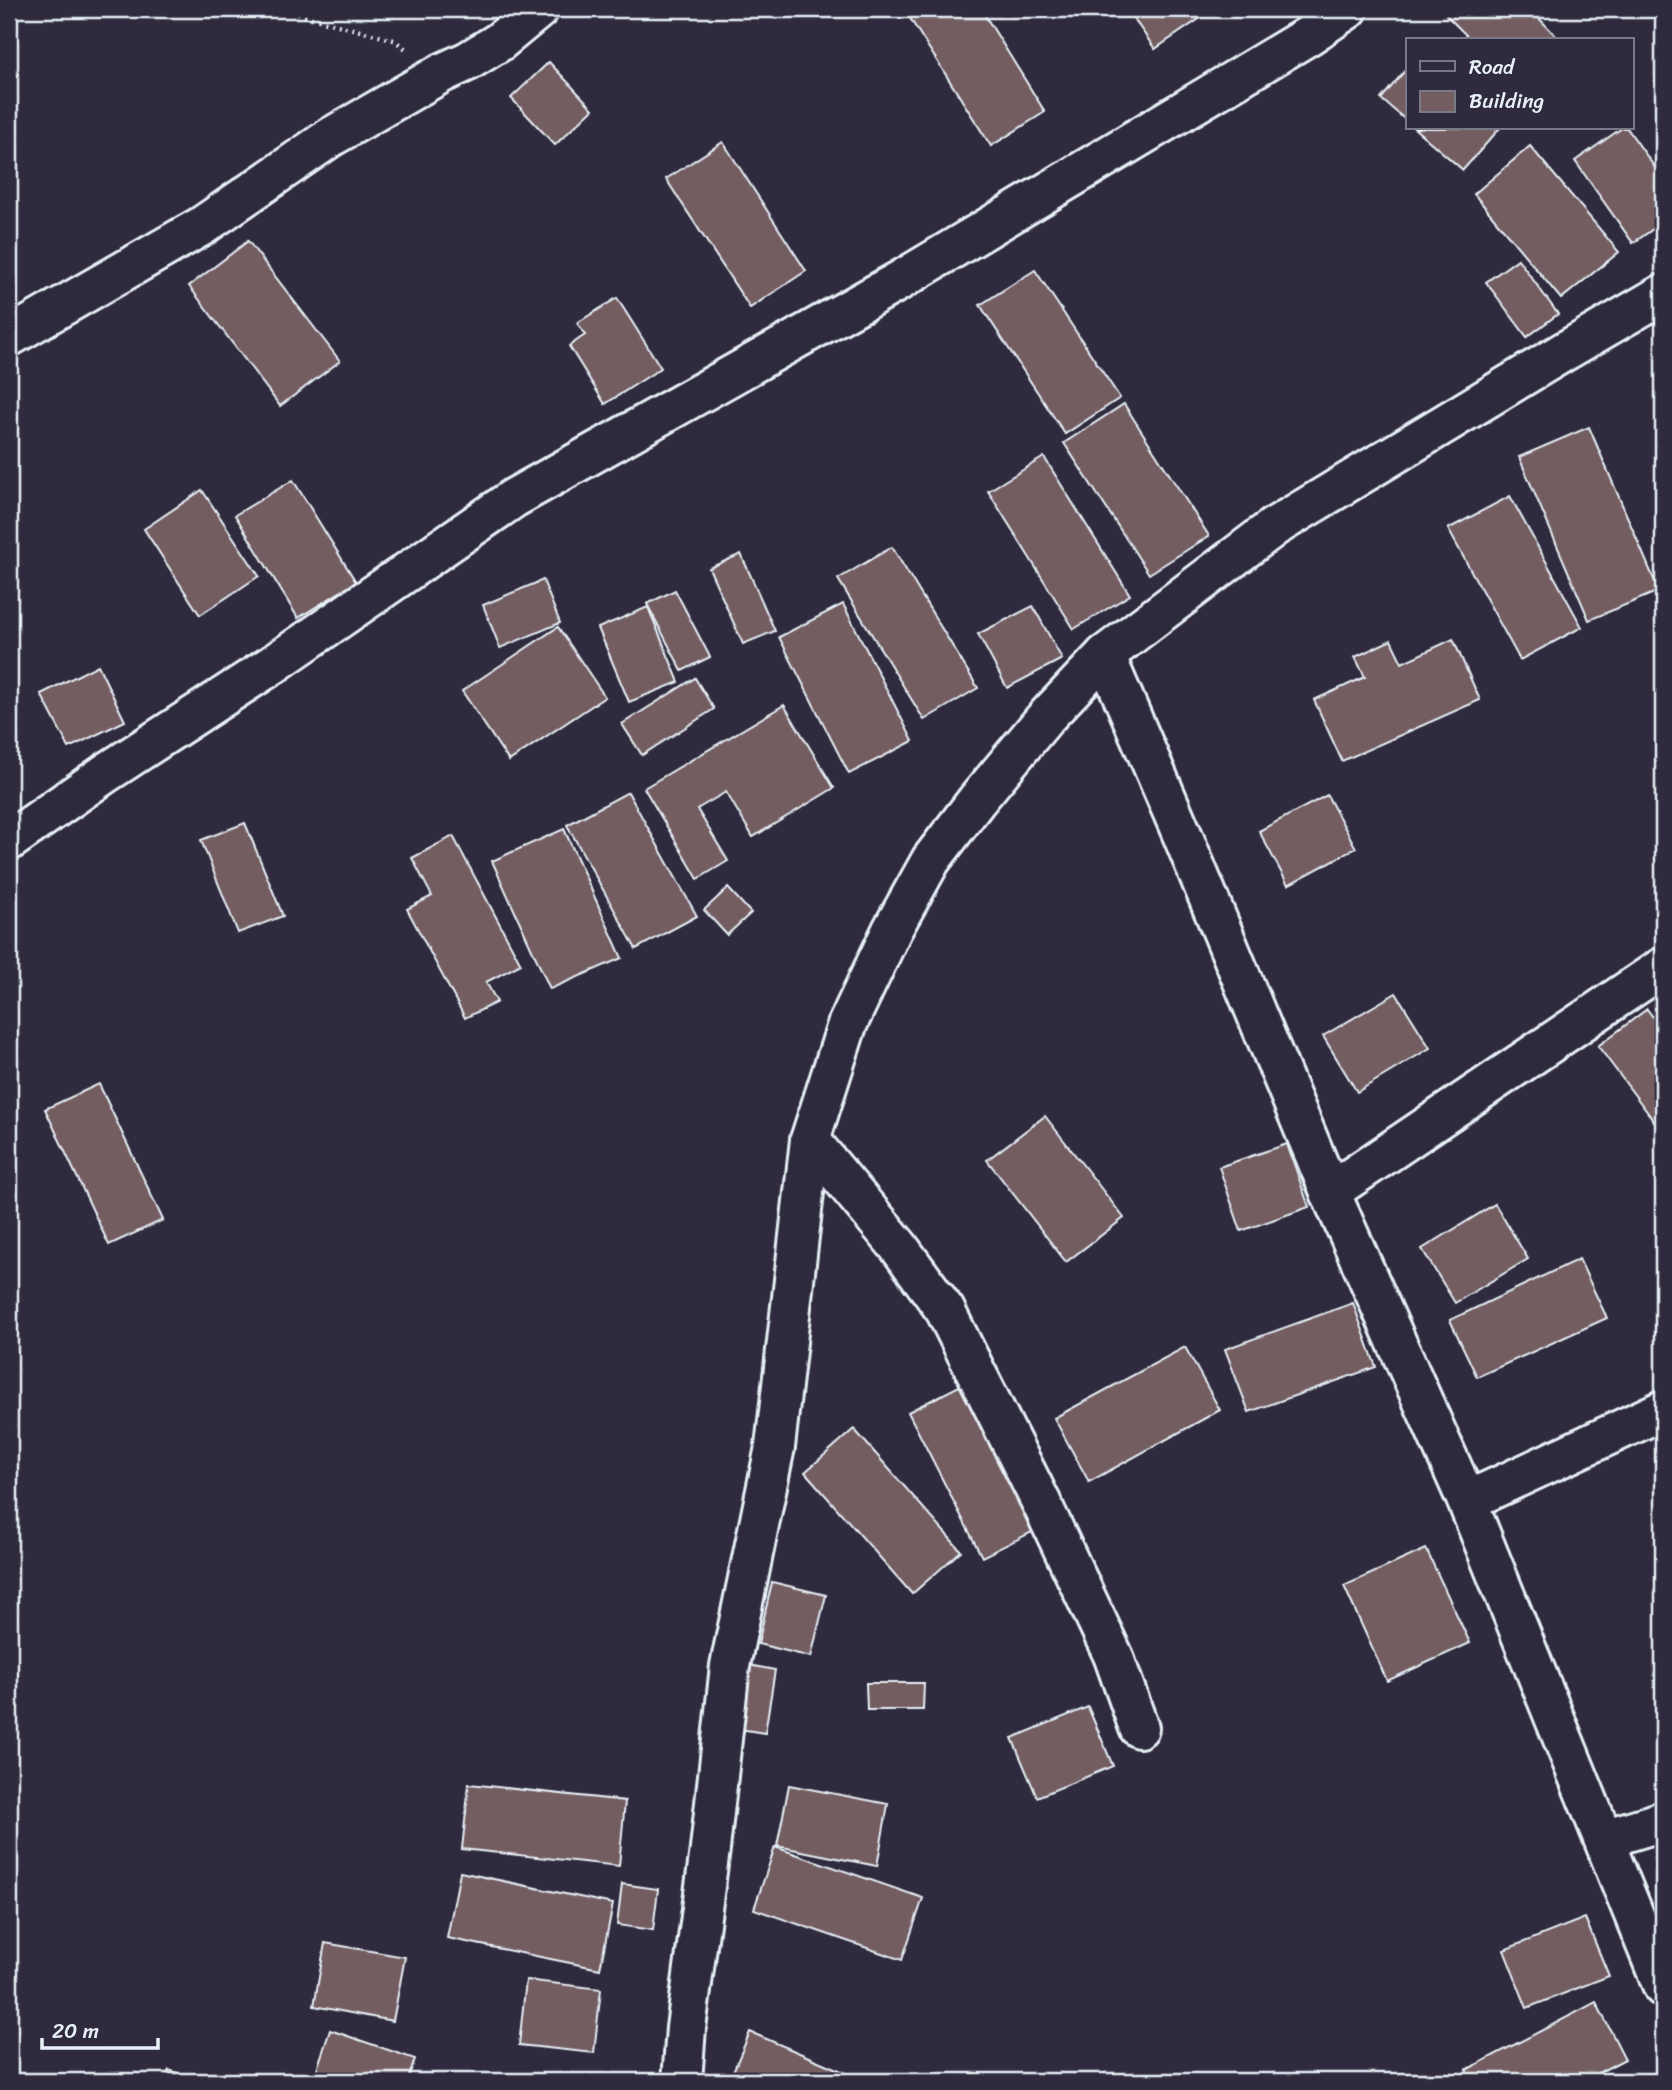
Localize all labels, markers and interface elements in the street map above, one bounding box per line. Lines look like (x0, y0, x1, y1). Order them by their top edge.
legend (1406, 38, 1634, 130)
text: Road (1469, 48, 1516, 86)
text: Building (1469, 82, 1545, 120)
scale bar (42, 2006, 158, 2050)
text: 20 m (52, 2012, 99, 2050)

